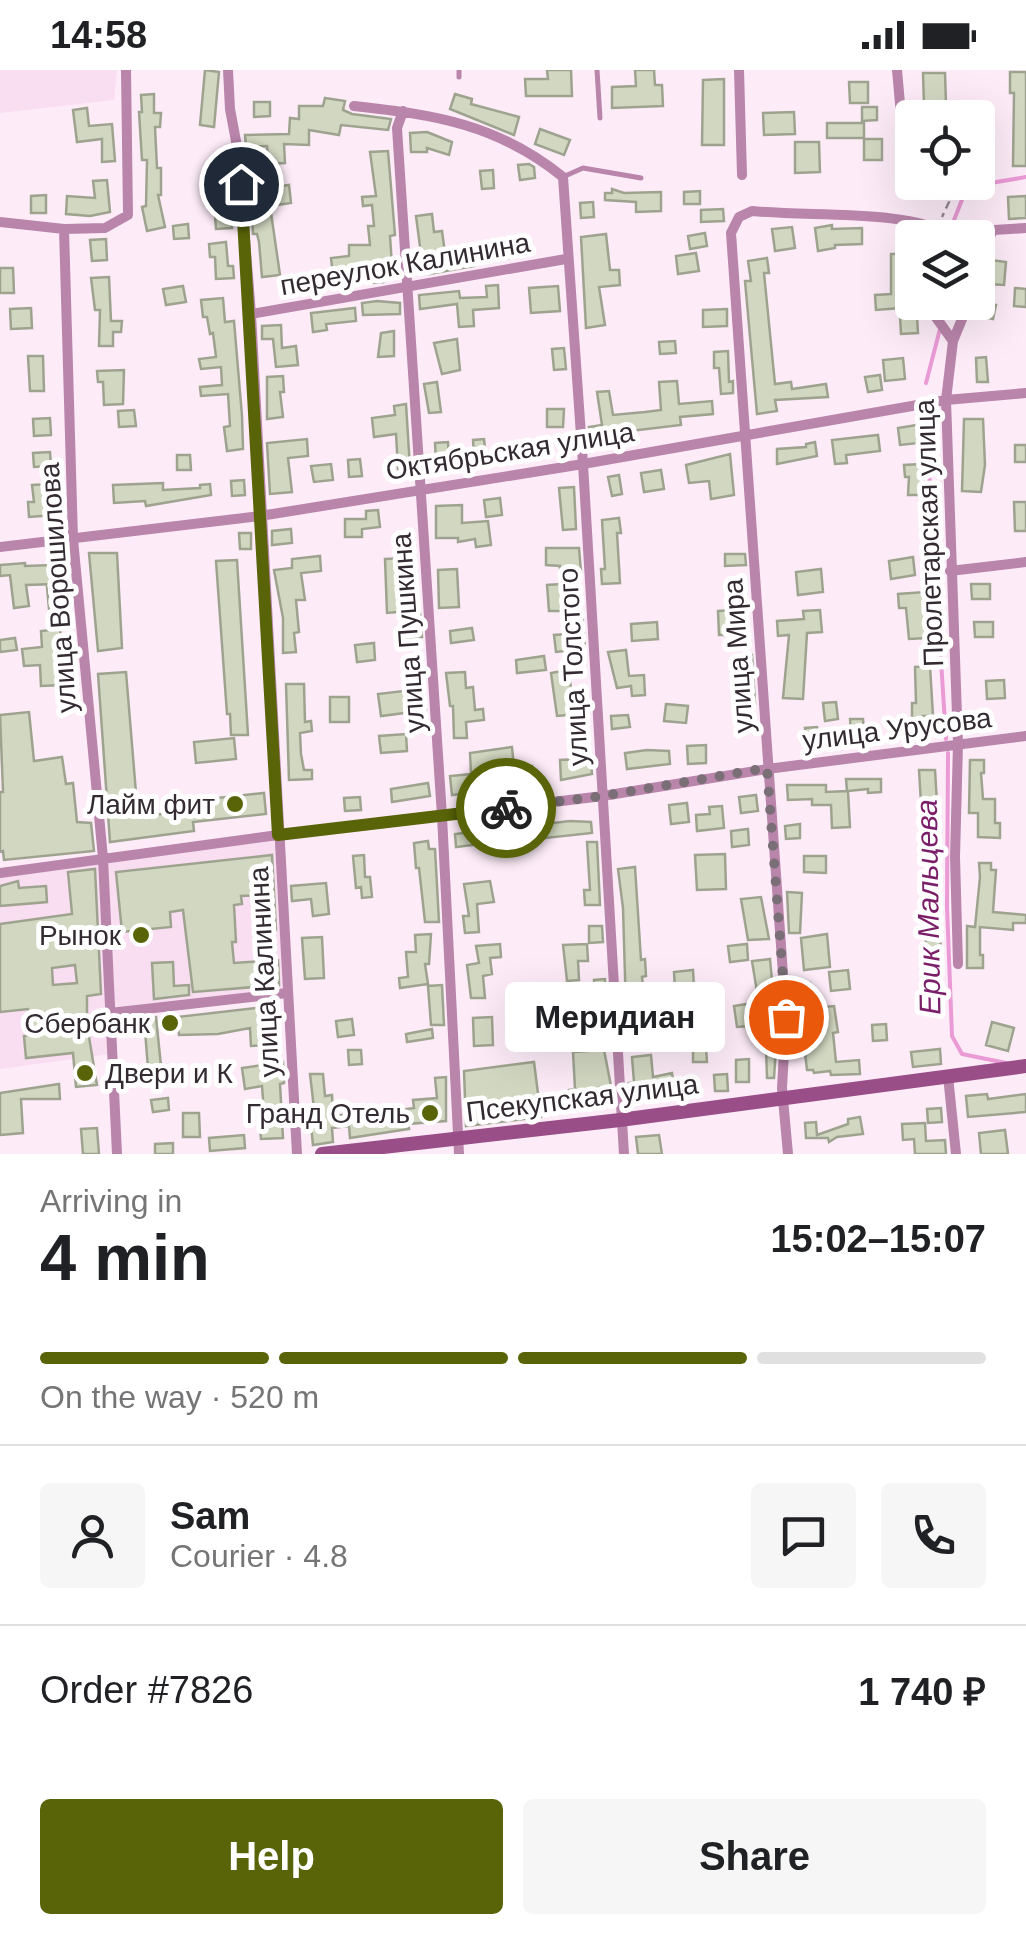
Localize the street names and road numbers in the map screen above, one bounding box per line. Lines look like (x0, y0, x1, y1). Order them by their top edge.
street label: переулок Калинина (278, 227, 533, 301)
street label: Пролетарская улица (909, 398, 949, 667)
street label: Октябрьская улица (384, 416, 637, 486)
street label: улица Ворошилова (34, 461, 82, 714)
street label: улица Пушкина (386, 532, 430, 734)
street label: улица Толстого (552, 567, 594, 767)
street label: улица Мира (717, 577, 759, 734)
street label: улица Урусова (801, 702, 994, 756)
street label: улица Калинина (243, 866, 285, 1078)
street label: Псекупская улица (464, 1068, 700, 1128)

